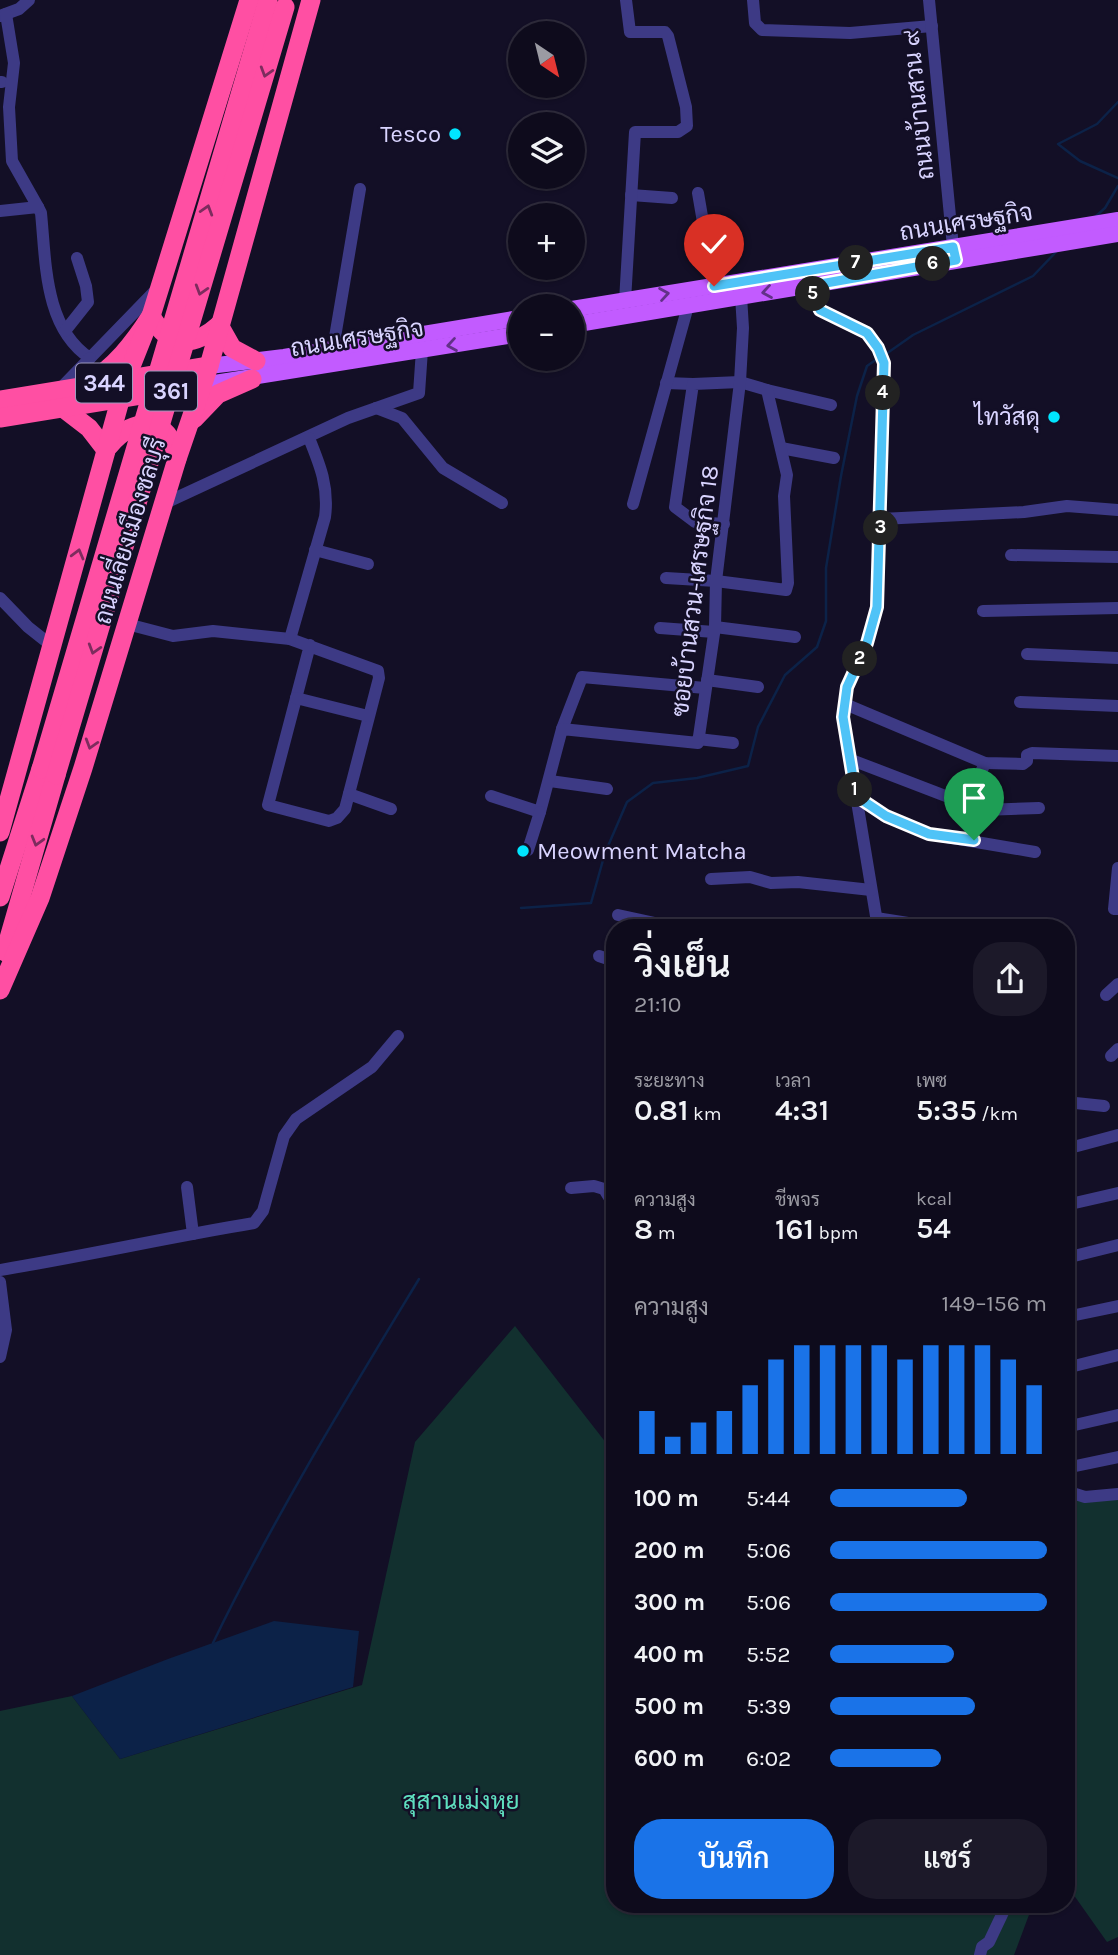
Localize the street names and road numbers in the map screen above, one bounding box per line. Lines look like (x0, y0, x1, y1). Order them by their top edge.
street label: ถนนบ้านสวน ๙ (895, 29, 940, 182)
street label: ถนนเศรษฐกิจ (897, 198, 1035, 248)
street label: ถนนเศรษฐกิจ (288, 314, 426, 364)
road number: 344 (76, 364, 132, 402)
road number: 361 (145, 372, 197, 410)
street label: ถนนเลี่ยงเมืองชลบุรี (82, 432, 174, 628)
street label: ซอยบ้านสวน-เศรษฐกิจ 18 (665, 464, 726, 719)

